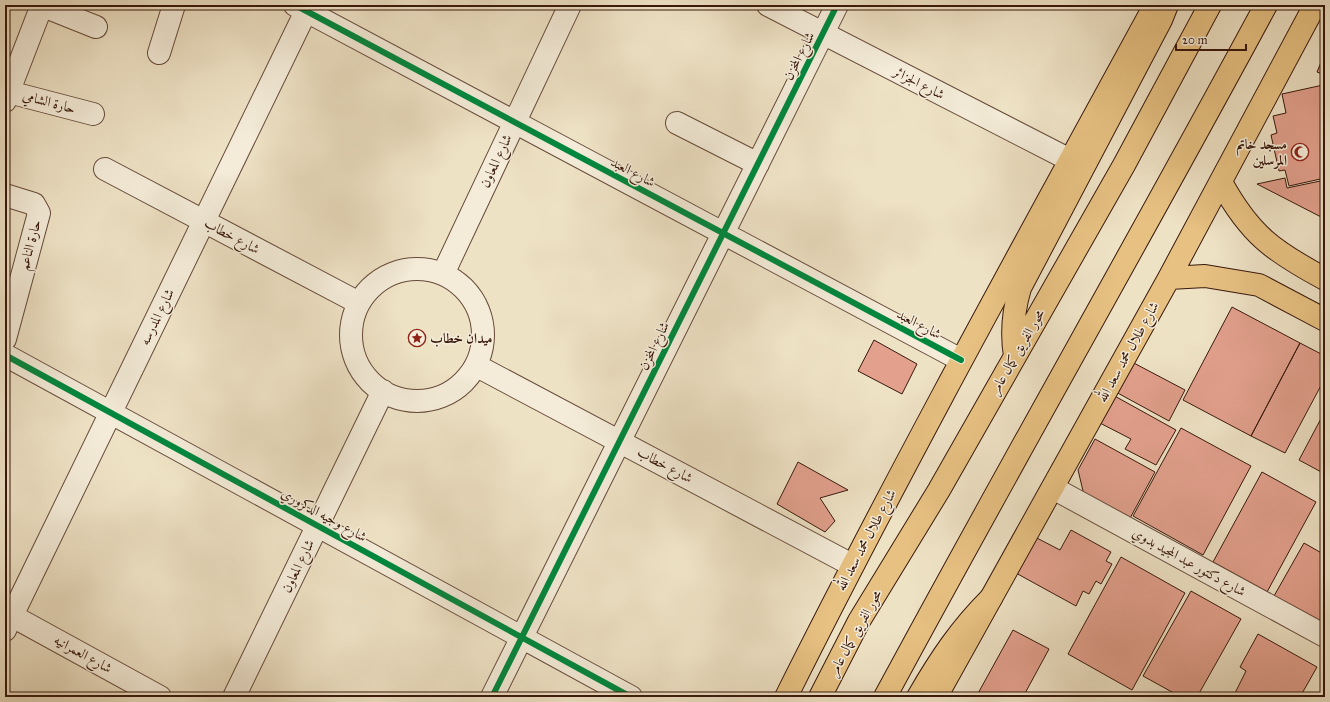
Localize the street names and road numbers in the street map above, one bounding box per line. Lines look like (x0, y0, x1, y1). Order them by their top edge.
street label: شارع المخزن (780, 29, 821, 84)
street label: شارع الجزائر (887, 62, 948, 106)
street label: حارة الشامي (20, 87, 77, 120)
street label: شارع المعاون (476, 131, 519, 192)
street label: شارع العبد (606, 153, 658, 193)
street label: شارع خطاب (200, 214, 263, 260)
street label: حارة الناعم (15, 218, 50, 273)
street label: شارع المدرسه (136, 286, 181, 349)
street label: شارع طلال محمد سعد الله (1091, 297, 1165, 407)
street label: شارع العبد (892, 305, 944, 345)
street label: محور الفريق كمال عامر (986, 306, 1050, 398)
street label: شارع المخزن (635, 319, 676, 374)
street label: شارع خطاب (633, 443, 696, 489)
street label: شارع وجيه الدكروري (277, 484, 370, 548)
street label: شارع طلال محمد سعد الله (829, 485, 903, 595)
street label: شارع دكتور عبد المجيد بدوي (1128, 524, 1249, 603)
street label: شارع المعاون (278, 536, 321, 597)
street label: محور الفريق كمال عامر (824, 586, 887, 680)
street label: شارع العمرانيه (50, 631, 115, 680)

